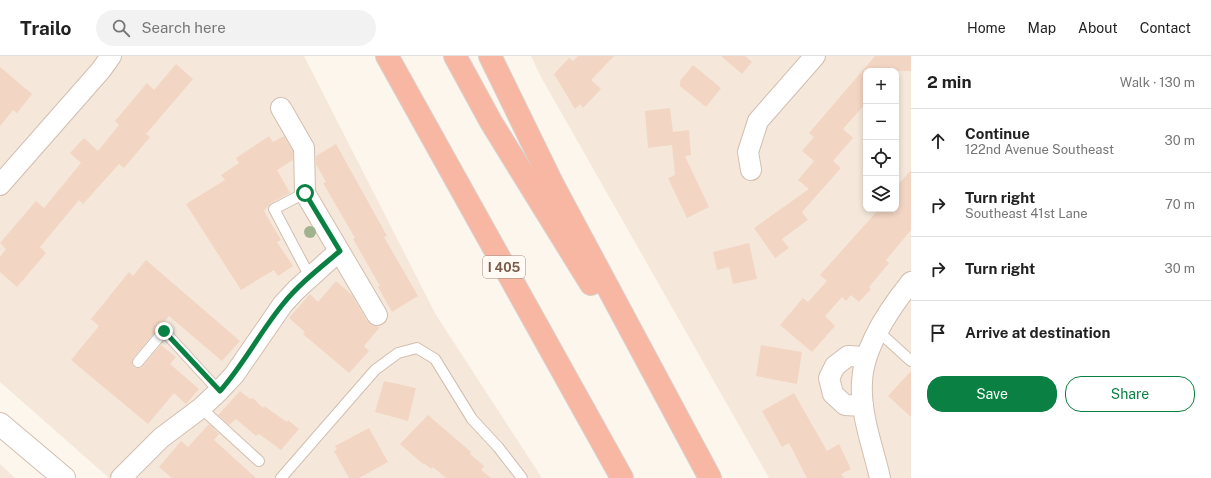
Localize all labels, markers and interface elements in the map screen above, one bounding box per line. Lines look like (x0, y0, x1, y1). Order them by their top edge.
search box (96, 10, 376, 46)
text: Trailo (20, 17, 72, 39)
icon: search (110, 17, 132, 39)
text: Search here (142, 19, 226, 36)
text: Home (967, 20, 1006, 36)
text: Map (1028, 20, 1056, 36)
text: About (1078, 20, 1118, 36)
text: Contact (1140, 20, 1191, 36)
map controls (863, 68, 899, 212)
button: + (863, 68, 899, 104)
text: 2 min (927, 72, 972, 92)
text: Walk · 130 m (1120, 75, 1195, 90)
button: − (863, 104, 899, 140)
text: Continue (965, 125, 1030, 142)
icon: ahead (927, 130, 949, 152)
text: 30 m (1165, 133, 1195, 148)
button: locate (863, 140, 899, 176)
text: 122nd Avenue Southeast (965, 142, 1114, 157)
button: layers (863, 176, 899, 212)
route start (296, 184, 314, 202)
text: Turn right (965, 189, 1035, 206)
icon: right (927, 194, 949, 216)
text: 70 m (1165, 197, 1195, 212)
text: Southeast 41st Lane (965, 206, 1088, 221)
road number: I 405 (483, 256, 525, 278)
icon: right (927, 258, 949, 280)
text: Turn right (965, 260, 1035, 277)
text: 30 m (1165, 261, 1195, 276)
route end (155, 322, 173, 340)
icon: arrive (927, 322, 949, 344)
text: Arrive at destination (965, 324, 1110, 341)
button: Save (927, 376, 1057, 412)
button: Share (1065, 376, 1195, 412)

